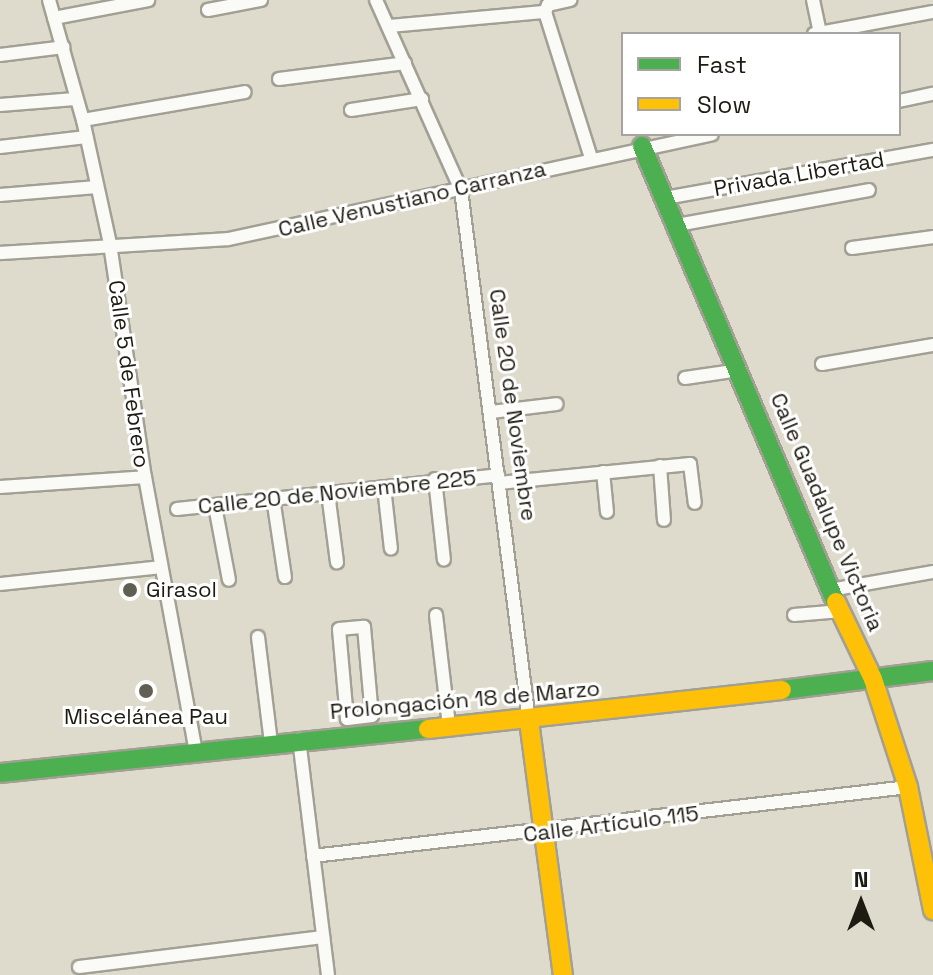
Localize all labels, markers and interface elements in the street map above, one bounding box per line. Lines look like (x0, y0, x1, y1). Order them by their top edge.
legend (621, 32, 901, 136)
text: Fast (697, 49, 747, 80)
text: Slow (697, 89, 751, 120)
street label: Privada Libertad (712, 146, 886, 202)
street label: Calle Venustiano Carranza (275, 155, 549, 243)
street label: Calle 5 de Febrero (103, 278, 155, 470)
street label: Calle 20 de Noviembre (484, 287, 542, 523)
street label: Calle Guadalupe Victoria (765, 389, 889, 635)
street label: Calle 20 de Noviembre 225 (197, 464, 477, 520)
place label: Girasol (146, 577, 217, 603)
marker: Girasol (121, 581, 139, 599)
street label: Prolongación 18 de Marzo (329, 675, 601, 725)
marker: Miscelánea Pau (137, 682, 155, 700)
place label: Miscelánea Pau (64, 704, 228, 730)
street label: Calle Artículo 115 (522, 800, 700, 848)
north arrow (821, 863, 901, 943)
text: N (854, 865, 868, 893)

